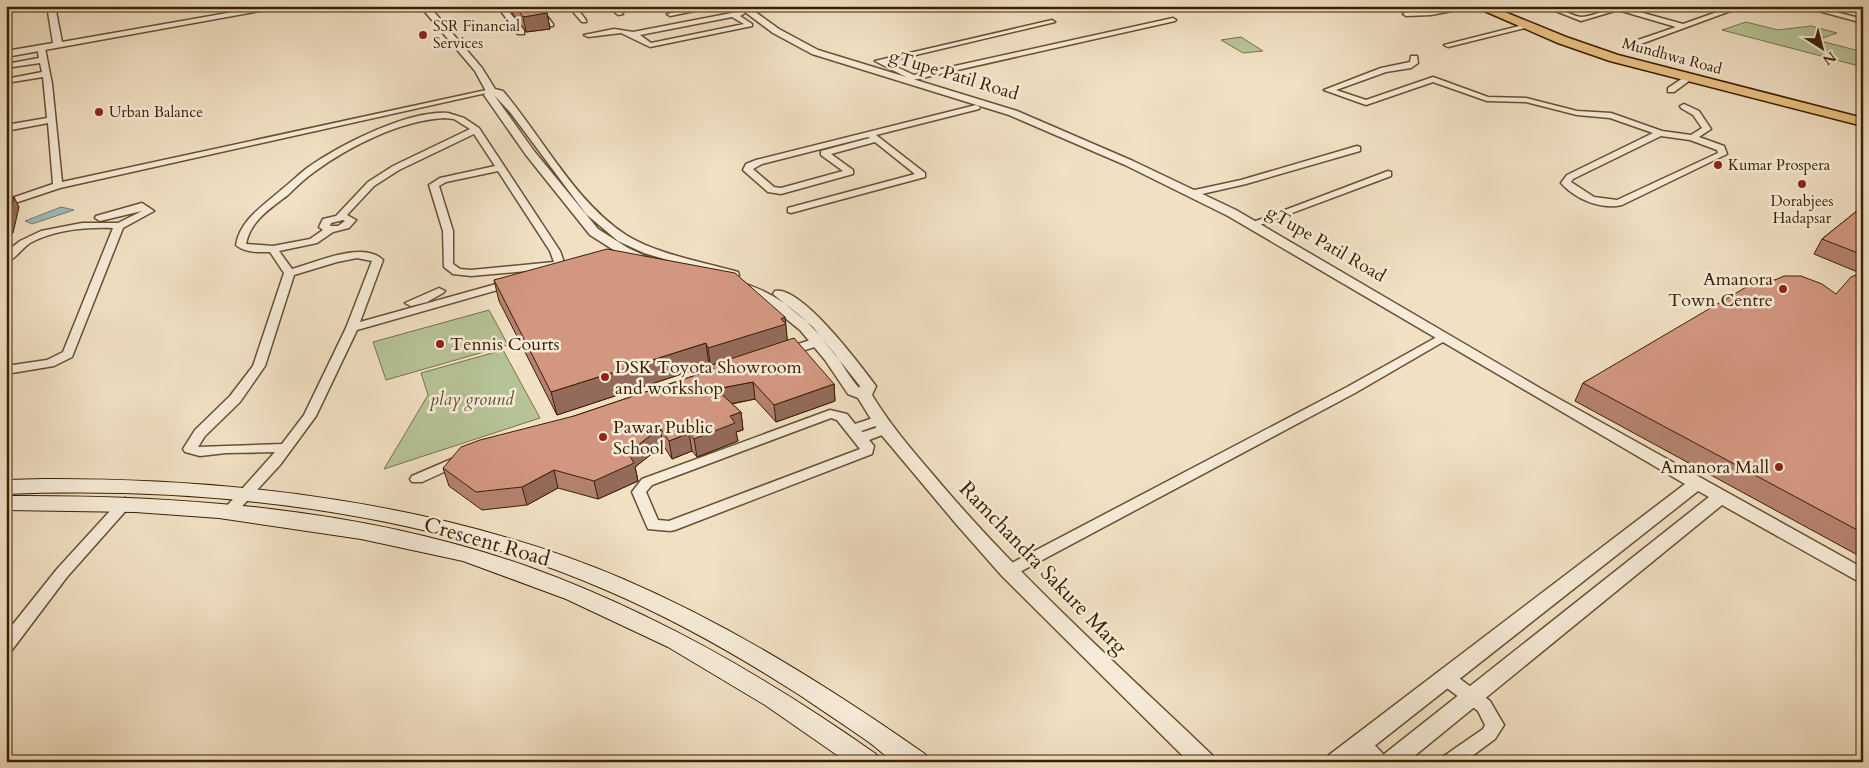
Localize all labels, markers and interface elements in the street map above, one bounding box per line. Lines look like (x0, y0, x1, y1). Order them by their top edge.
place label: SSR Financial Services (433, 16, 520, 53)
north arrow (1796, 22, 1846, 72)
marker: SSR Financial Services (417, 29, 429, 41)
street label: Mundhwa Road (1620, 33, 1724, 79)
street label: gTupe Patil Road (886, 43, 1022, 107)
text: N (1819, 47, 1840, 69)
place label: Urban Balance (109, 102, 203, 122)
marker: Urban Balance (93, 106, 105, 118)
place label: Kumar Prospera (1728, 155, 1831, 175)
marker: Kumar Prospera (1712, 159, 1724, 171)
marker: Dorabjees Hadapsar (1796, 178, 1808, 190)
place label: Dorabjees Hadapsar (1770, 191, 1834, 228)
street label: gTupe Patil Road (1262, 200, 1391, 289)
place label: Amanora Town Centre (1668, 267, 1773, 313)
marker: Amanora Town Centre (1777, 283, 1789, 295)
place label: Tennis Courts (450, 332, 559, 357)
marker: Tennis Courts (434, 338, 446, 350)
place label: DSK Toyota Showroom and workshop (615, 355, 802, 401)
marker: DSK Toyota Showroom and workshop (599, 371, 611, 383)
park label: play ground (428, 387, 515, 412)
place label: Pawar Public School (613, 415, 713, 461)
marker: Pawar Public School (597, 431, 609, 443)
place label: Amanora Mall (1660, 455, 1769, 480)
marker: Amanora Mall (1773, 461, 1785, 473)
street label: Ramchandra Sakure Marg (952, 475, 1134, 661)
street label: Crescent Road (421, 510, 553, 574)

